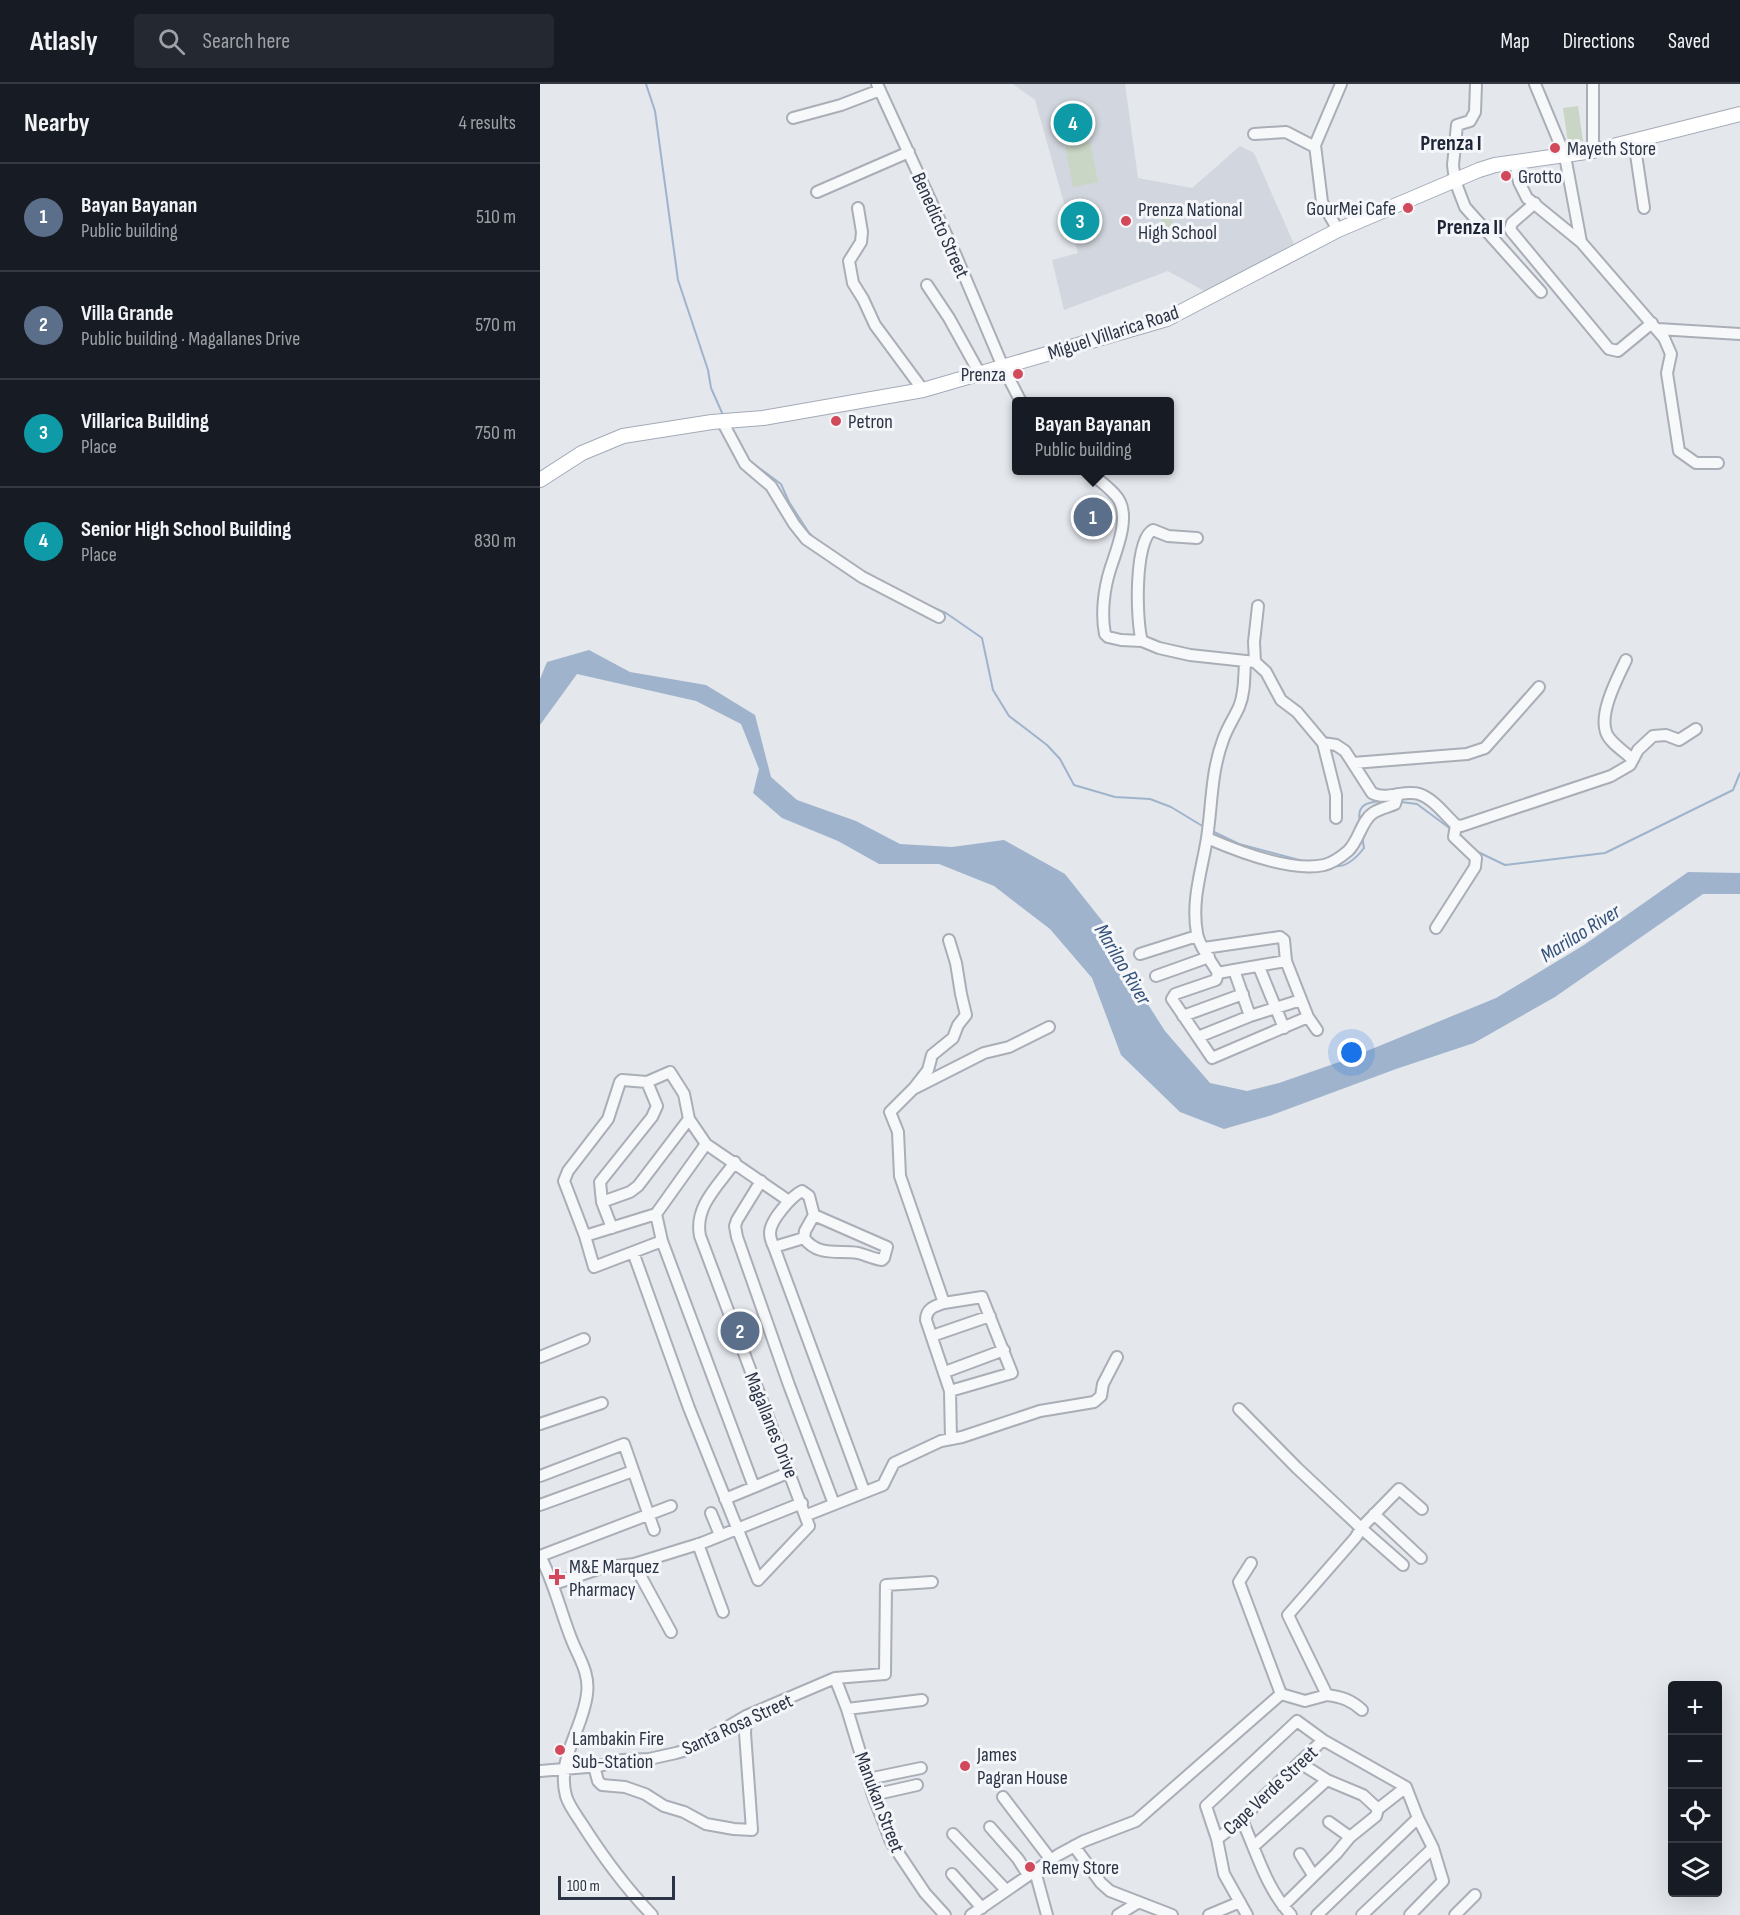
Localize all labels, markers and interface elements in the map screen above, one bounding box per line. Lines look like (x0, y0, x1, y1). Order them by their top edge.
search box (134, 14, 554, 68)
text: Atlasly (30, 25, 98, 58)
icon: search (155, 25, 188, 58)
text: Search here (203, 28, 290, 55)
text: Map (1500, 29, 1530, 54)
text: Directions (1563, 29, 1635, 54)
text: Saved (1668, 29, 1710, 54)
pin: 4 (1054, 100, 1092, 146)
text: Nearby (24, 108, 90, 139)
text: 4 results (459, 111, 516, 135)
district label: Prenza I (1420, 130, 1482, 157)
place label: Mayeth Store (1567, 137, 1656, 161)
marker: Mayeth Store (1548, 141, 1562, 155)
place label: Grotto (1518, 165, 1562, 189)
street label: Benedicto Street (906, 169, 974, 282)
marker: Grotto (1499, 169, 1513, 183)
text: Bayan Bayanan (81, 192, 197, 219)
place label: GourMei Cafe (1306, 197, 1396, 221)
pin: 3 (1060, 198, 1100, 244)
place label: Prenza National High School (1138, 198, 1243, 245)
marker: GourMei Cafe (1401, 201, 1415, 215)
text: 1 (40, 205, 47, 229)
text: 510 m (476, 205, 516, 229)
marker: Prenza National High School (1119, 214, 1133, 228)
district label: Prenza II (1437, 214, 1503, 241)
text: Public building (81, 219, 178, 243)
text: Villa Grande (81, 300, 173, 327)
street label: Miguel Villarica Road (1045, 301, 1182, 365)
text: 2 (39, 313, 48, 337)
text: 570 m (475, 313, 516, 337)
text: Public building · Magallanes Drive (81, 327, 300, 351)
place label: Prenza (961, 363, 1006, 387)
marker: Prenza (1011, 367, 1025, 381)
popup (1012, 397, 1174, 475)
text: Villarica Building (81, 408, 209, 435)
place label: Petron (848, 410, 893, 434)
text: Bayan Bayanan (1035, 411, 1151, 438)
marker: Petron (829, 414, 843, 428)
text: 3 (39, 421, 48, 445)
text: 750 m (475, 421, 516, 445)
text: Place (81, 435, 117, 459)
text: Public building (1035, 438, 1132, 462)
pin: 1 (1074, 494, 1112, 540)
text: Senior High School Building (81, 516, 291, 543)
text: 4 (39, 529, 48, 553)
text: 830 m (474, 529, 516, 553)
text: Place (81, 543, 117, 567)
water label: Marilao River (1536, 898, 1626, 968)
water label: Marilao River (1089, 919, 1157, 1010)
your location (1337, 1038, 1366, 1067)
pin: 2 (720, 1308, 760, 1354)
street label: Magallanes Drive (739, 1369, 803, 1482)
place label: M&E Marquez Pharmacy (569, 1555, 659, 1602)
marker: M&E Marquez Pharmacy (550, 1570, 564, 1584)
map controls (1668, 1681, 1722, 1897)
button: + (1668, 1681, 1722, 1735)
street label: Santa Rosa Street (678, 1689, 797, 1761)
place label: Lambakin Fire Sub-Station (572, 1727, 664, 1774)
button: − (1668, 1735, 1722, 1789)
street label: Cape Verde Street (1219, 1741, 1323, 1840)
marker: Lambakin Fire Sub-Station (553, 1743, 567, 1757)
place label: James Pagran House (976, 1743, 1068, 1790)
street label: Manukan Street (849, 1749, 909, 1856)
marker: James Pagran House (958, 1759, 972, 1773)
button: locate (1668, 1789, 1722, 1843)
button: layers (1668, 1843, 1722, 1897)
place label: Remy Store (1042, 1856, 1119, 1880)
marker: Remy Store (1023, 1860, 1037, 1874)
scale bar (558, 1873, 675, 1900)
text: 100 m (567, 1877, 600, 1896)

